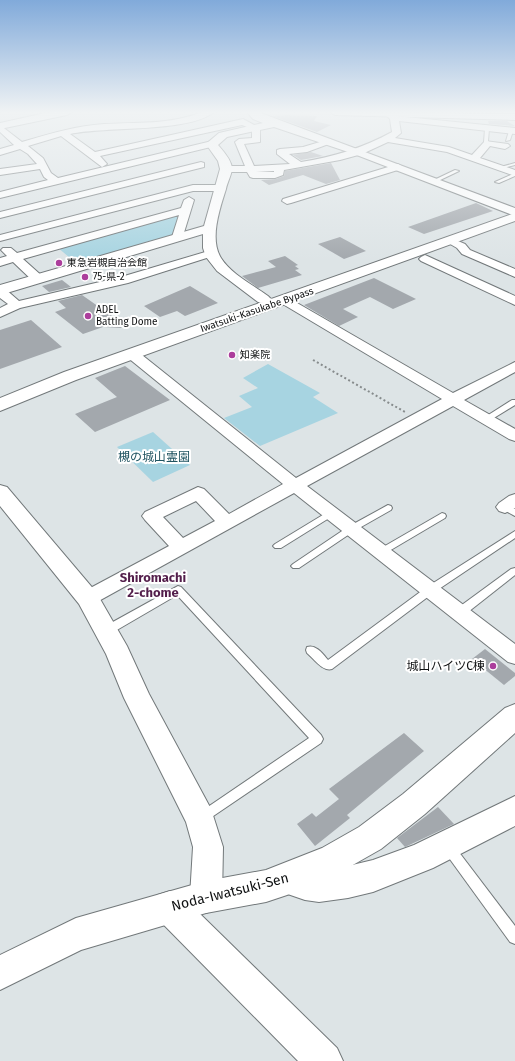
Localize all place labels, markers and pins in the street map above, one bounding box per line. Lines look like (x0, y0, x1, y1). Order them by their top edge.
place label: 東急岩槻自治会館 (67, 257, 147, 269)
marker: 東急岩槻自治会館 (54, 258, 64, 268)
place label: 75-県-2 (93, 271, 125, 283)
marker: 75-県-2 (80, 272, 90, 282)
place label: ADEL Batting Dome (96, 304, 158, 328)
marker: ADEL Batting Dome (83, 311, 93, 321)
place label: 知楽院 (240, 349, 270, 361)
marker: 知楽院 (227, 350, 237, 360)
place label: 城山ハイツC棟 (407, 659, 485, 673)
marker: 城山ハイツC棟 (488, 661, 498, 671)

